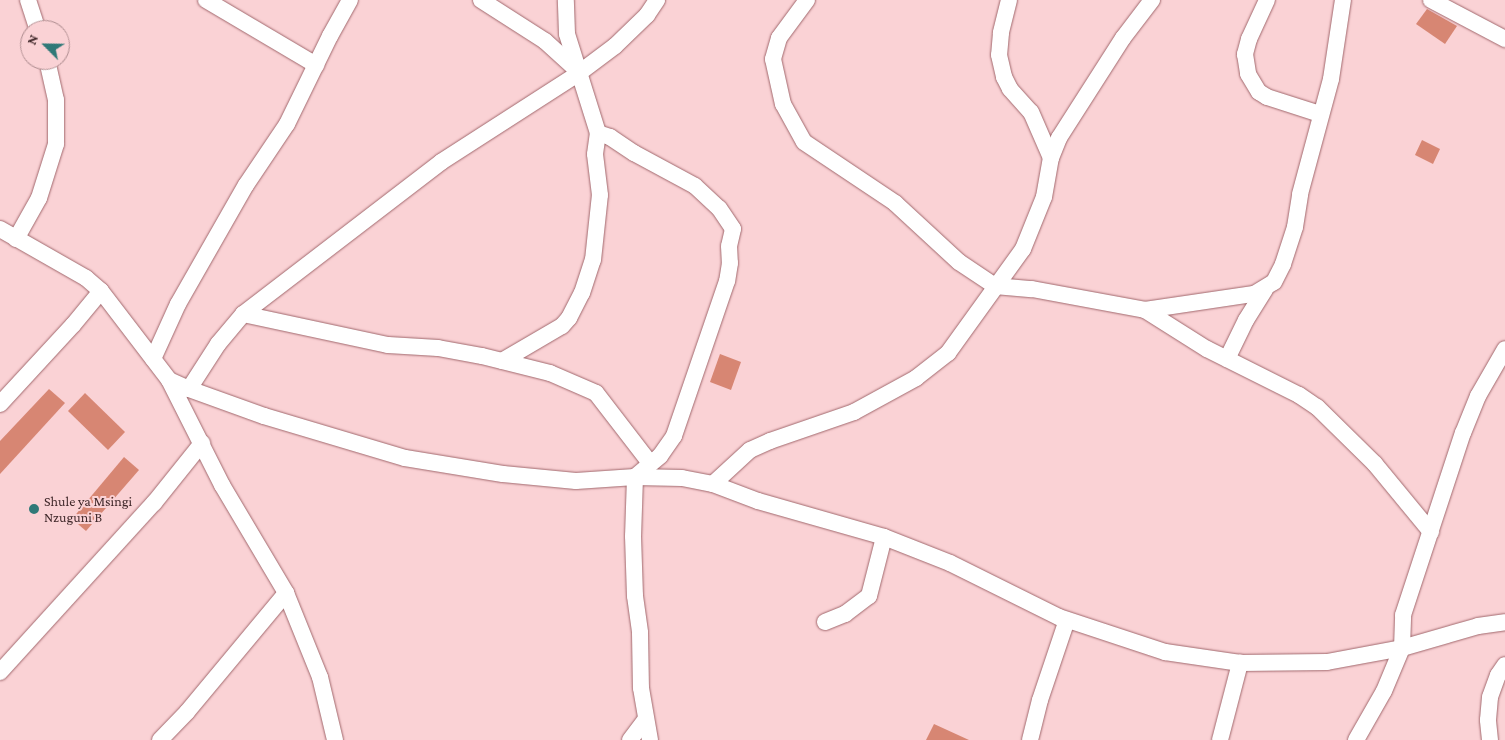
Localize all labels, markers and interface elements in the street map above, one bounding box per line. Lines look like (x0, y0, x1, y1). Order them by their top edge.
north arrow (20, 20, 70, 70)
text: N (23, 32, 41, 47)
place label: Shule ya Msingi Nzuguni B (44, 493, 132, 526)
marker: Shule ya Msingi Nzuguni B (28, 503, 40, 515)

